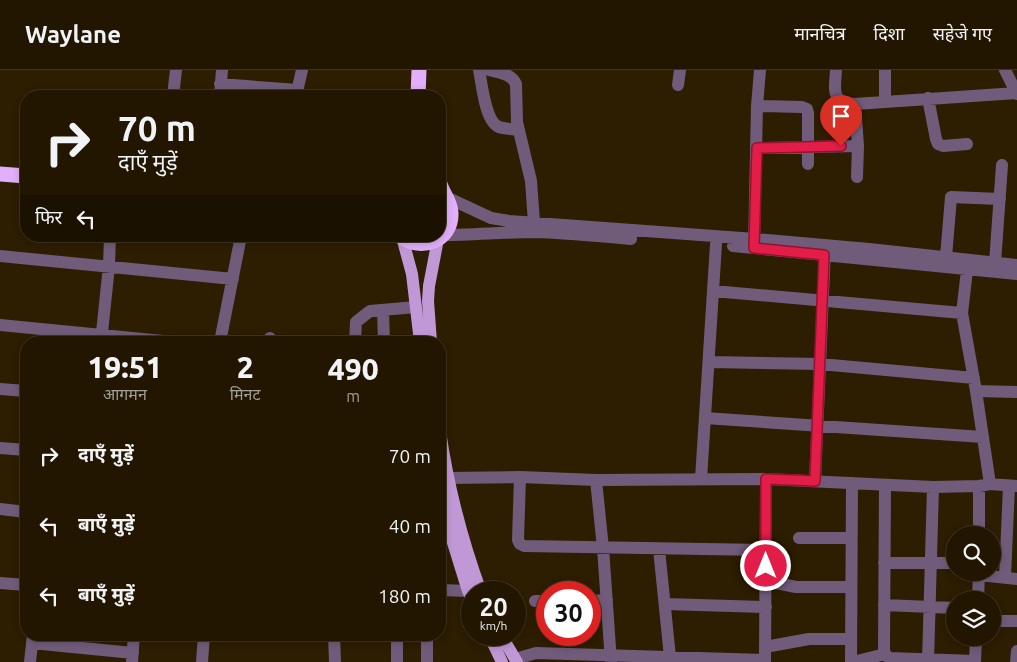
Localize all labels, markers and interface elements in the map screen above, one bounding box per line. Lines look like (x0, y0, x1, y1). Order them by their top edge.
text: Waylane (25, 21, 121, 48)
text: मानचित्र (794, 23, 846, 43)
text: दिशा (874, 23, 905, 43)
text: सहेजे गए (933, 23, 992, 43)
pin (820, 95, 862, 146)
icon: arrive (827, 102, 855, 130)
text: 70 m (118, 108, 196, 148)
icon: right (35, 110, 100, 175)
text: दाएँ मुड़ें (118, 149, 178, 174)
icon: left (72, 205, 100, 233)
text: फिर (35, 206, 62, 228)
text: 19:51 (87, 350, 162, 384)
text: 2 (237, 350, 254, 384)
text: 490 (328, 352, 379, 386)
text: आगमन (103, 385, 147, 403)
text: मिनट (230, 385, 260, 403)
text: m (346, 387, 360, 405)
icon: right (35, 442, 63, 470)
text: दाएँ मुड़ें (78, 443, 134, 465)
text: 70 m (389, 445, 431, 467)
icon: left (35, 512, 63, 540)
text: बाएँ मुड़ें (78, 513, 135, 535)
text: 40 m (389, 515, 431, 537)
map controls (946, 526, 1001, 646)
button: search (946, 526, 1001, 581)
position arrow (739, 539, 791, 591)
speed limit sign: 30 (536, 581, 601, 646)
icon: left (35, 582, 63, 610)
text: बाएँ मुड़ें (78, 583, 135, 605)
text: 180 m (378, 585, 431, 607)
button: layers (946, 591, 1001, 646)
text: 20 (479, 593, 508, 621)
text: km/h (480, 619, 507, 632)

